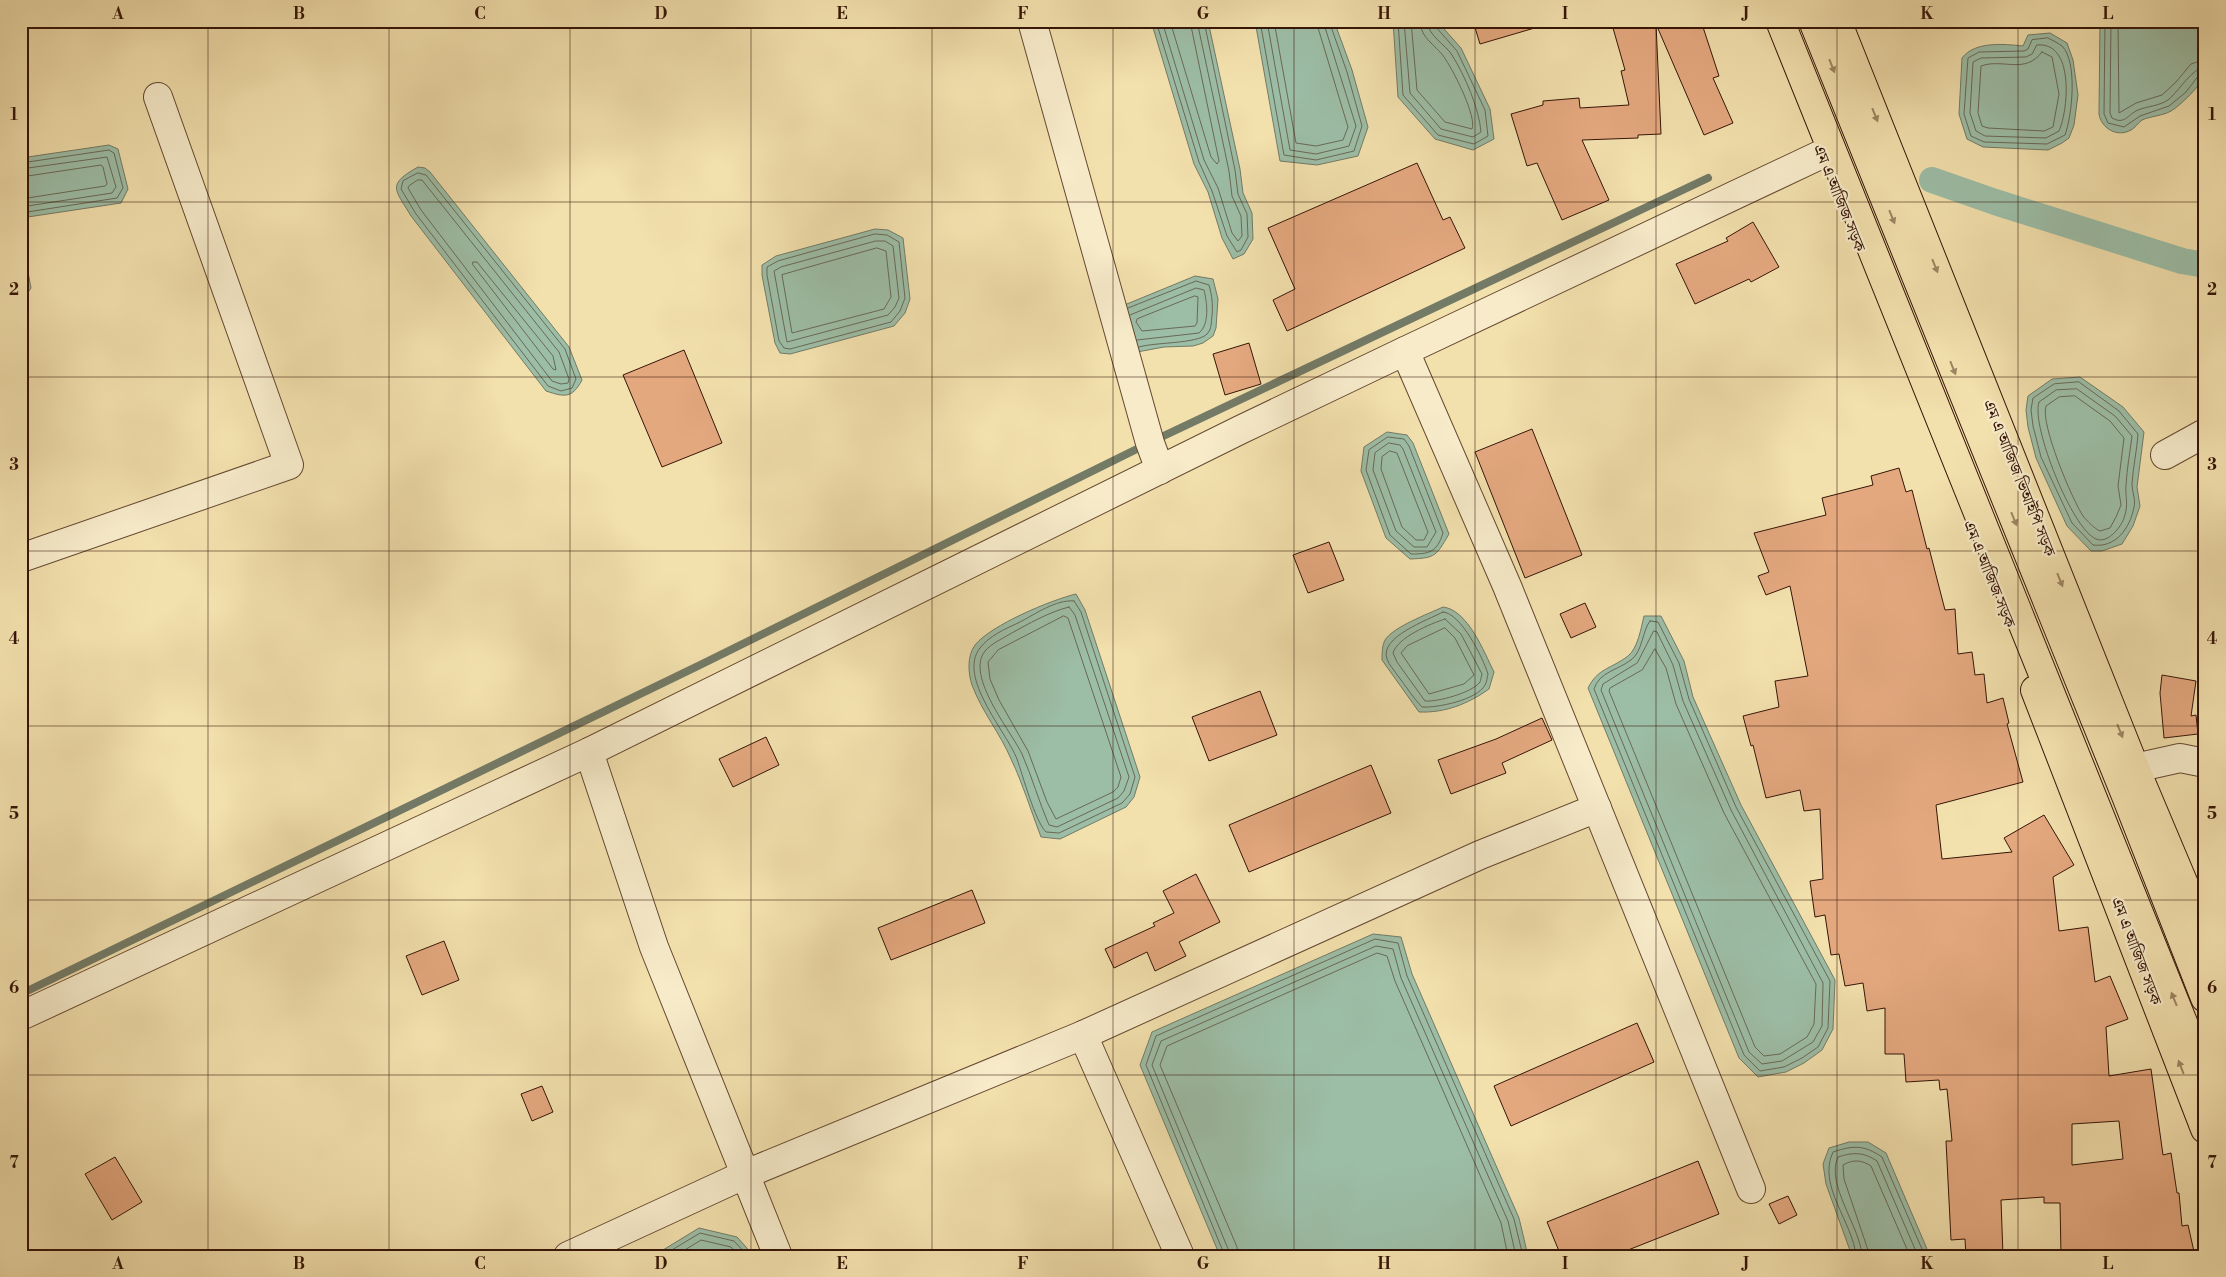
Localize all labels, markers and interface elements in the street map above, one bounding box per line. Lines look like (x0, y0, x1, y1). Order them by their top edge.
text: A (111, 4, 124, 24)
text: B (293, 4, 305, 24)
text: C (474, 4, 486, 24)
text: D (655, 4, 668, 24)
text: E (836, 4, 848, 24)
text: F (1017, 4, 1029, 24)
text: G (1197, 4, 1210, 24)
text: H (1377, 4, 1391, 24)
text: I (1562, 4, 1568, 24)
text: J (1741, 4, 1749, 24)
text: K (1921, 4, 1935, 24)
text: L (2103, 4, 2114, 24)
one-way arrow (1828, 59, 1836, 74)
text: 1 (10, 105, 18, 125)
text: 1 (2208, 105, 2216, 125)
one-way arrow (1871, 108, 1879, 122)
street label: এম এ আজিজ সড়ক (1808, 141, 1870, 255)
one-way arrow (1889, 210, 1897, 224)
one-way arrow (1931, 259, 1939, 274)
text: 2 (9, 280, 19, 300)
text: 2 (2207, 280, 2217, 300)
one-way arrow (1949, 361, 1957, 376)
street label: এম এ আজিজ ভিআইপি সড়ক (1978, 396, 2061, 560)
text: 3 (9, 455, 19, 475)
text: 3 (2207, 455, 2217, 475)
one-way arrow (2010, 511, 2018, 526)
street label: এম এ আজিজ সড়ক (1958, 517, 2020, 631)
one-way arrow (2056, 572, 2064, 587)
text: 4 (9, 629, 20, 649)
text: 4 (2207, 629, 2218, 649)
one-way arrow (2117, 723, 2124, 738)
text: 5 (9, 804, 19, 824)
text: 5 (2207, 804, 2217, 824)
street label: এম এ আজিজ সড়ক (2106, 894, 2166, 1009)
text: 6 (9, 978, 19, 998)
text: 6 (2207, 978, 2217, 998)
one-way arrow (2169, 992, 2177, 1006)
one-way arrow (2177, 1059, 2185, 1074)
text: 7 (9, 1153, 19, 1173)
text: 7 (2207, 1153, 2217, 1173)
text: A (111, 1254, 124, 1274)
text: B (293, 1254, 305, 1274)
text: C (474, 1254, 486, 1274)
text: D (655, 1254, 668, 1274)
text: E (836, 1254, 848, 1274)
text: F (1017, 1254, 1029, 1274)
text: G (1197, 1254, 1210, 1274)
text: H (1377, 1254, 1391, 1274)
text: I (1562, 1254, 1568, 1274)
text: J (1741, 1254, 1749, 1274)
text: K (1921, 1254, 1935, 1274)
text: L (2103, 1254, 2114, 1274)

